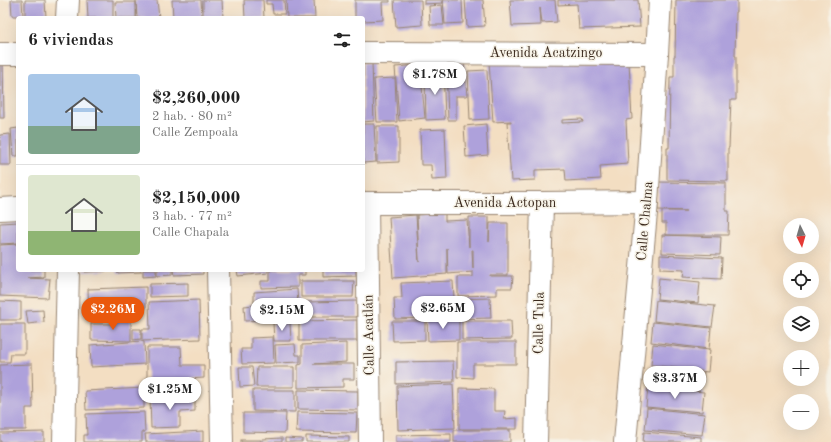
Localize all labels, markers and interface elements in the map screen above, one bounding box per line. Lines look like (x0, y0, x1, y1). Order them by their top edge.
icon: filters (331, 29, 353, 51)
text: 6 viviendas (28, 32, 113, 49)
street label: Avenida Acatzingo (489, 46, 603, 60)
pin: $1.78M (402, 62, 468, 96)
text: $1.78M (412, 68, 458, 81)
icon: home (60, 90, 108, 138)
text: $2,260,000 (152, 90, 240, 107)
text: 2 hab. · 80 m² (152, 110, 232, 123)
text: Calle Zempoala (152, 126, 238, 139)
street label: Calle Chalma (635, 180, 655, 261)
text: $2,150,000 (152, 190, 240, 207)
icon: home (60, 191, 108, 239)
street label: Avenida Actopan (454, 196, 557, 210)
text: 3 hab. · 77 m² (152, 210, 232, 223)
north arrow (783, 218, 819, 254)
map controls (783, 218, 819, 430)
text: Calle Chapala (152, 226, 229, 239)
button: locate (783, 262, 819, 298)
street label: Calle Tula (531, 292, 547, 354)
street label: Calle Acatlán (361, 294, 377, 376)
pin: $2.65M (410, 296, 476, 330)
pin: $2.26M (80, 297, 146, 331)
pin: $2.15M (249, 298, 315, 332)
text: $2.65M (420, 302, 466, 315)
text: $2.26M (90, 303, 136, 316)
text: $2.15M (259, 304, 305, 317)
button: layers (783, 306, 819, 342)
button: + (783, 350, 819, 386)
pin: $3.37M (642, 366, 708, 400)
text: $3.37M (652, 372, 698, 385)
pin: $1.25M (137, 377, 203, 411)
text: $1.25M (147, 383, 193, 396)
button: − (783, 394, 819, 430)

